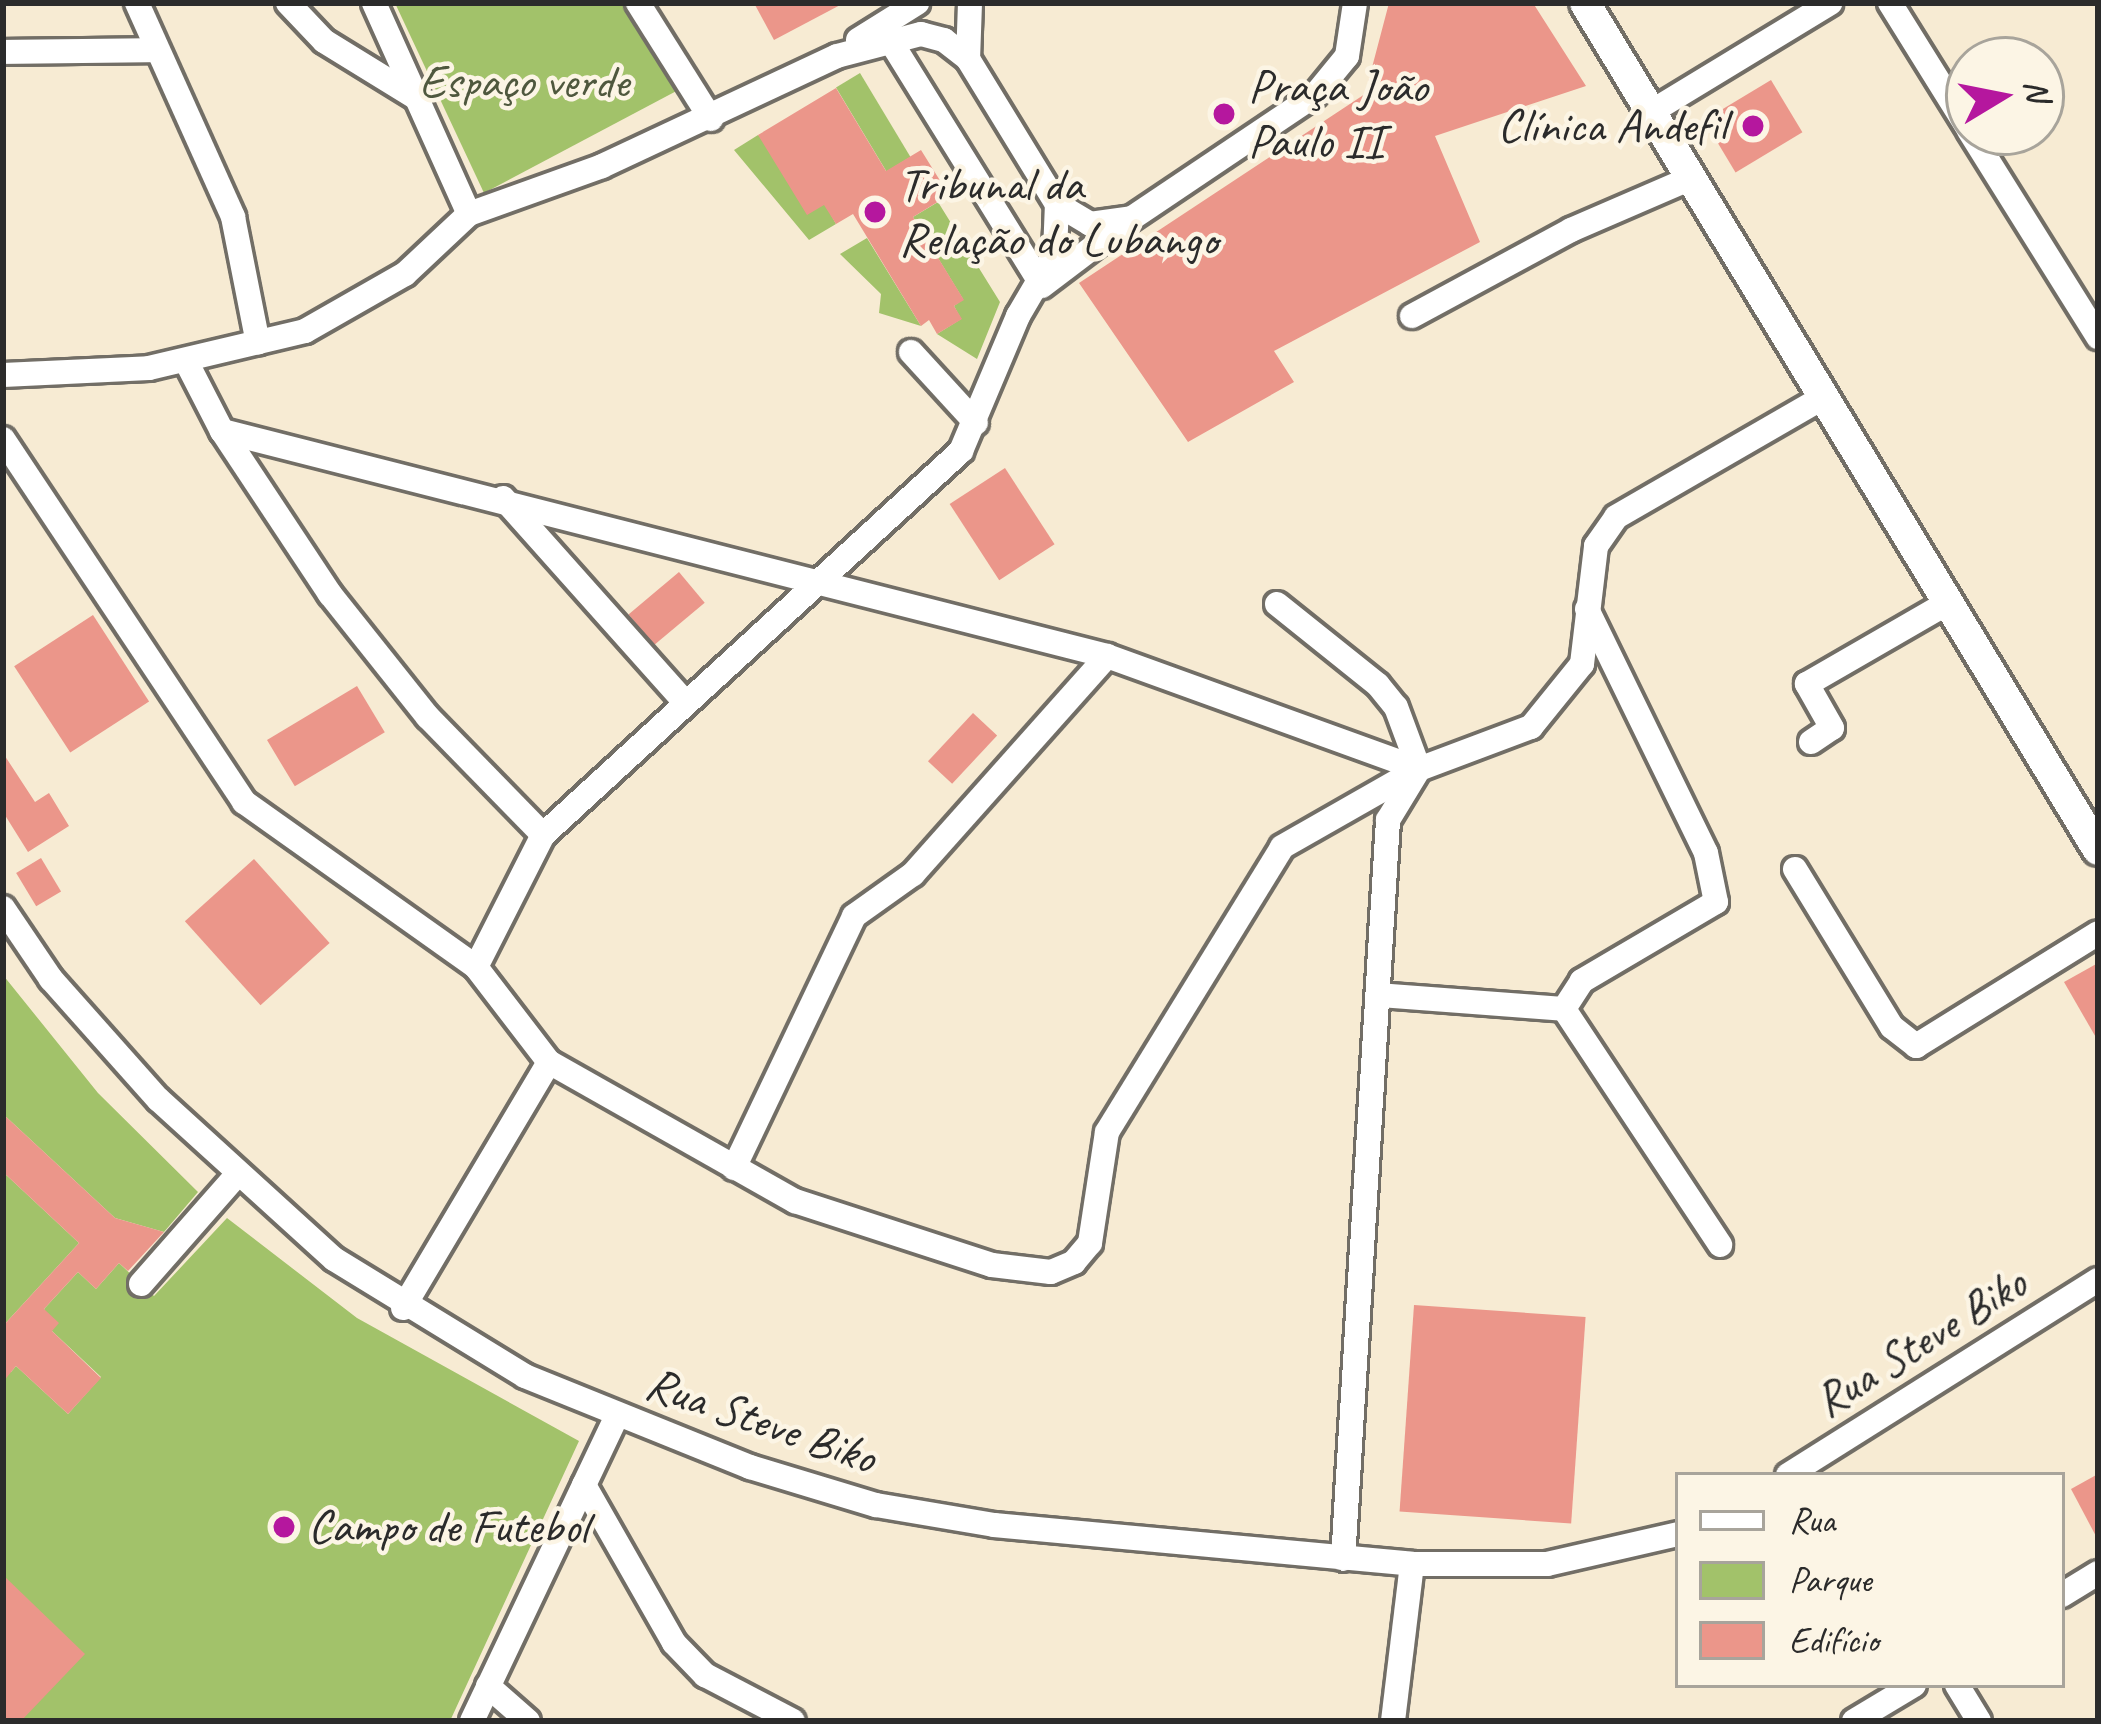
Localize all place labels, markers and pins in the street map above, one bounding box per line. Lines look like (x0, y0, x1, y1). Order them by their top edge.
place label: Praça João Paulo II (1248, 57, 1427, 170)
place label: Clínica Andefil (1498, 97, 1726, 155)
marker: Praça João Paulo II (1211, 101, 1237, 127)
marker: Clínica Andefil (1737, 110, 1769, 142)
place label: Tribunal da Relação do Lubango (899, 155, 1213, 268)
marker: Tribunal da Relação do Lubango (862, 199, 888, 225)
place label: Campo de Futebol (308, 1498, 588, 1556)
marker: Campo de Futebol (271, 1514, 297, 1540)

